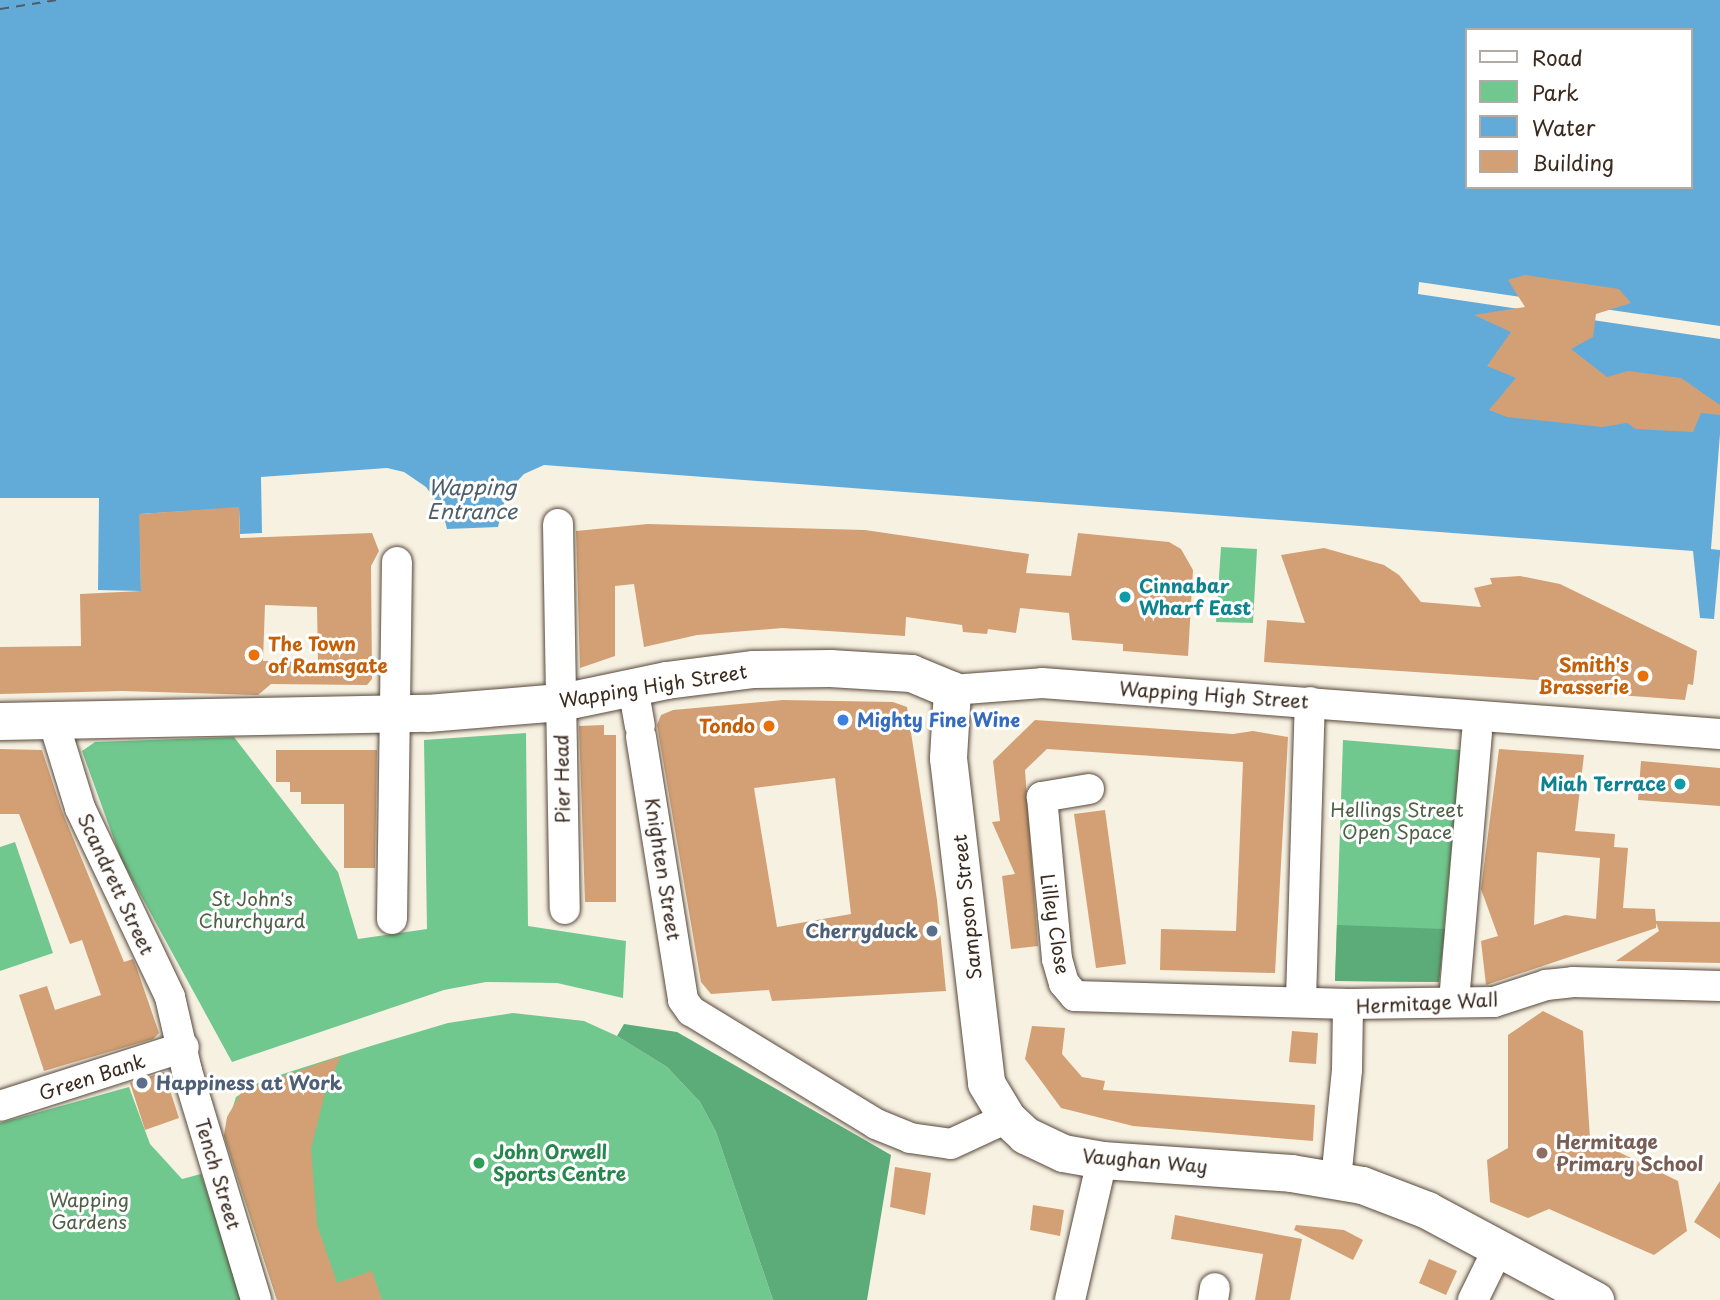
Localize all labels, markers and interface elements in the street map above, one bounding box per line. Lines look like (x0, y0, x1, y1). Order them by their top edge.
legend (1464, 28, 1692, 189)
text: Road (1532, 41, 1583, 73)
text: Park (1532, 76, 1579, 108)
text: Water (1532, 111, 1595, 143)
text: Building (1532, 146, 1614, 178)
water label: Wapping Entrance (427, 473, 517, 523)
place label: Cinnabar Wharf East (1139, 575, 1251, 619)
marker: Cinnabar Wharf East (1117, 589, 1133, 605)
place label: The Town of Ramsgate (268, 633, 389, 677)
marker: The Town of Ramsgate (246, 647, 262, 663)
place label: Smith's Brasserie (1539, 654, 1629, 698)
street label: Wapping High Street (557, 660, 749, 712)
marker: Smith's Brasserie (1635, 668, 1651, 684)
street label: Wapping High Street (1118, 677, 1310, 713)
place label: Mighty Fine Wine (857, 709, 1023, 731)
marker: Mighty Fine Wine (835, 712, 851, 728)
place label: Tondo (699, 715, 755, 737)
marker: Tondo (761, 718, 777, 734)
street label: Pier Head (550, 734, 574, 824)
place label: Miah Terrace (1539, 773, 1666, 795)
marker: Miah Terrace (1672, 776, 1688, 792)
street label: Knighten Street (640, 796, 686, 942)
park label: Hellings Street Open Space (1330, 799, 1464, 843)
street label: Scandrett Street (73, 809, 159, 959)
street label: Sampson Street (948, 833, 986, 981)
street label: Lilley Close (1036, 871, 1074, 977)
park label: St John's Churchyard (199, 888, 305, 932)
place label: Cherryduck (805, 920, 918, 942)
marker: Cherryduck (924, 923, 940, 939)
street label: Hermitage Wall (1355, 988, 1499, 1018)
street label: Green Bank (35, 1049, 149, 1105)
place label: Happiness at Work (156, 1072, 341, 1094)
marker: Happiness at Work (134, 1075, 150, 1091)
street label: Tench Street (190, 1115, 246, 1233)
place label: Hermitage Primary School (1556, 1131, 1704, 1175)
place label: John Orwell Sports Centre (493, 1141, 627, 1185)
street label: Vaughan Way (1081, 1144, 1209, 1178)
marker: Hermitage Primary School (1534, 1145, 1550, 1161)
marker: John Orwell Sports Centre (471, 1155, 487, 1171)
park label: Wapping Gardens (49, 1189, 129, 1233)

